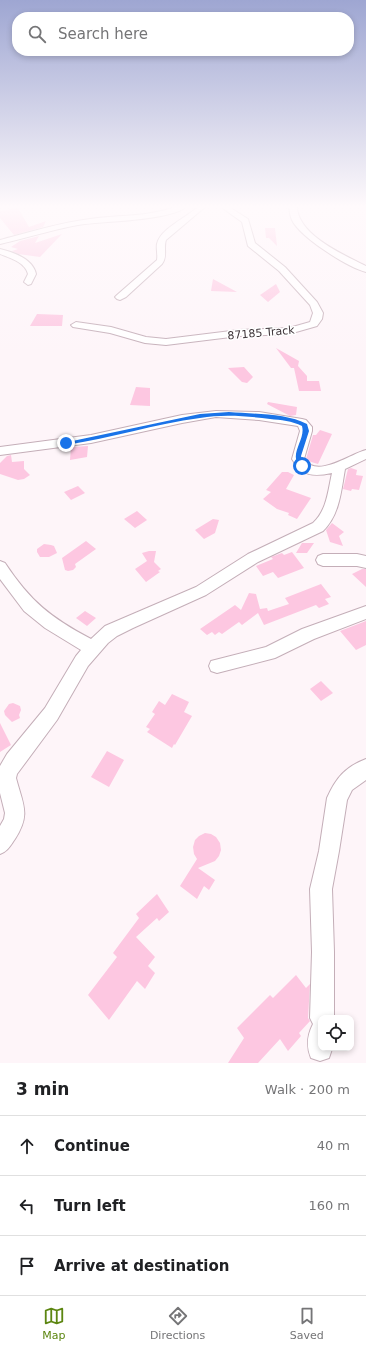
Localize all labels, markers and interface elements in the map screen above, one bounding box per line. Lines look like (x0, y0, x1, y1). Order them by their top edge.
search box (12, 12, 354, 56)
icon: search (26, 23, 48, 45)
text: Search here (58, 25, 148, 43)
street label: 87185 Track (227, 324, 296, 342)
route end (57, 434, 75, 452)
route start (293, 457, 311, 475)
map controls (318, 1015, 354, 1051)
button: locate (318, 1015, 354, 1051)
text: 3 min (16, 1079, 69, 1099)
text: Walk · 200 m (265, 1082, 350, 1097)
icon: ahead (16, 1135, 38, 1157)
text: Continue (54, 1137, 130, 1155)
text: 40 m (317, 1138, 350, 1153)
icon: left (16, 1195, 38, 1217)
text: Turn left (54, 1197, 126, 1215)
text: 160 m (308, 1198, 350, 1213)
icon: arrive (16, 1255, 38, 1277)
text: Arrive at destination (54, 1257, 229, 1275)
tab: Map (42, 1305, 65, 1342)
tab: Directions (150, 1305, 205, 1342)
tab: Saved (290, 1305, 324, 1342)

